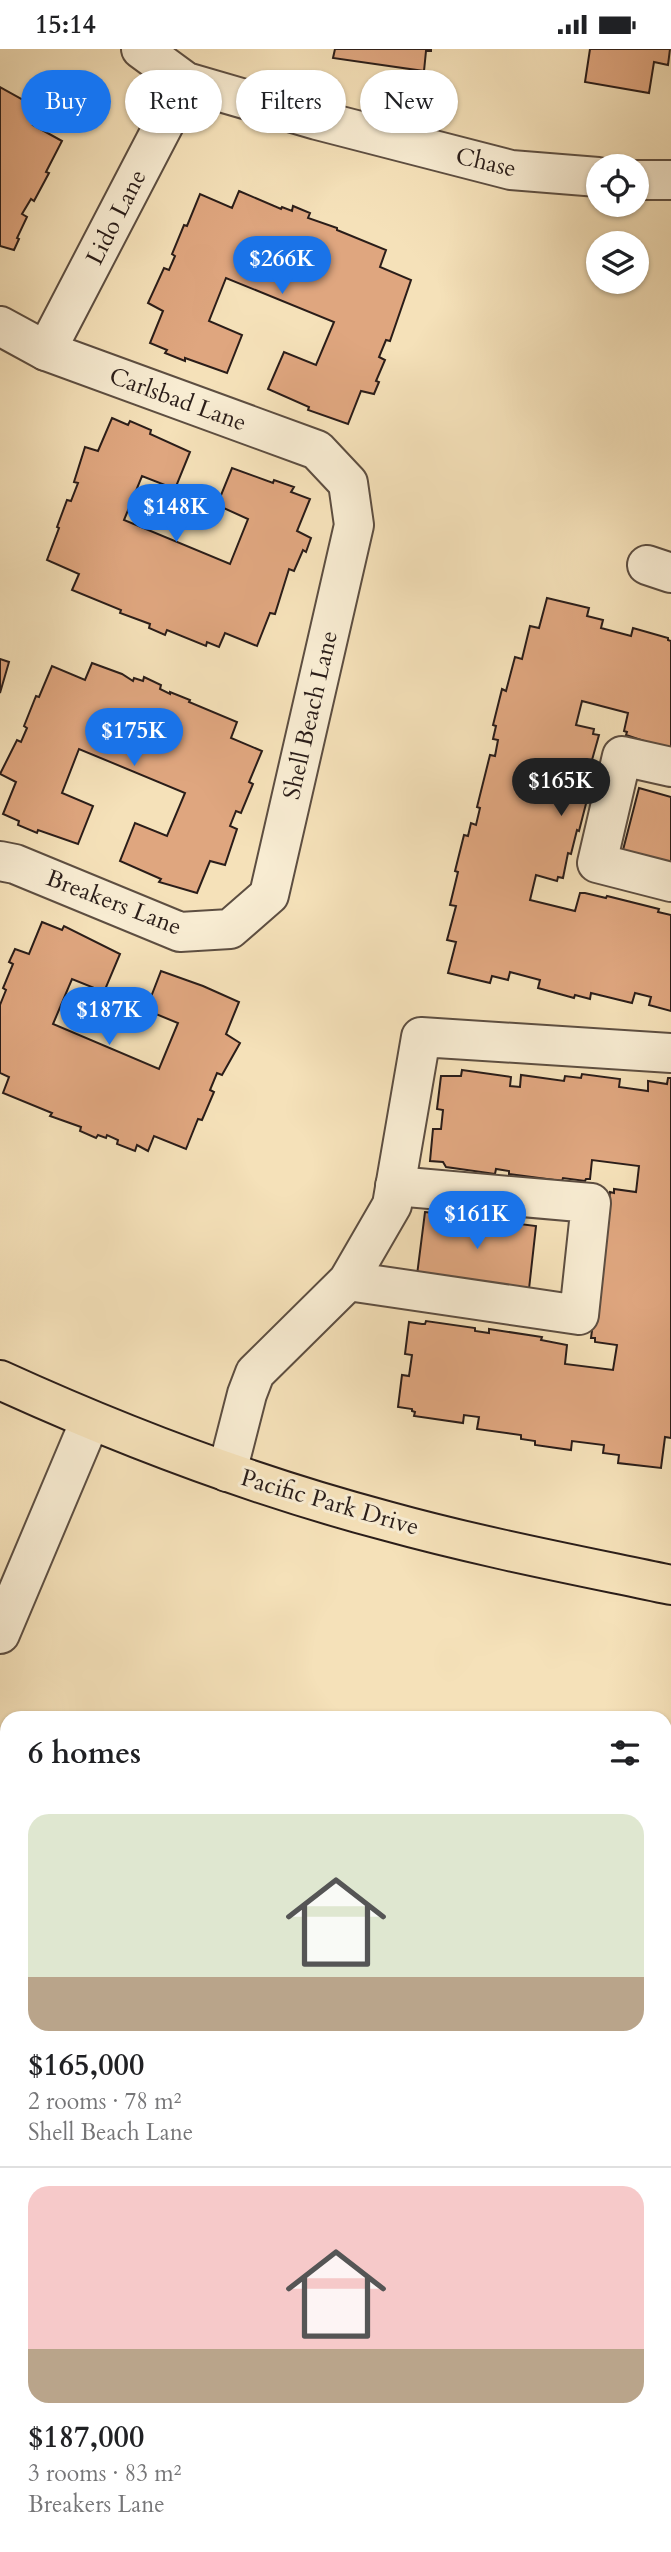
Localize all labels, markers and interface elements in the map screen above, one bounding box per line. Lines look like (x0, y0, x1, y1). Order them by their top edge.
text: 15:14 (35, 7, 96, 42)
chip: Buy (21, 70, 111, 133)
chip: Rent (125, 70, 222, 133)
chip: Filters (236, 70, 346, 133)
chip: New (360, 70, 458, 133)
street label: Chase (453, 140, 519, 185)
map controls (586, 154, 649, 294)
button: locate (586, 154, 649, 217)
street label: Lido Lane (78, 164, 155, 271)
button: layers (586, 231, 649, 294)
pin: $266K (233, 237, 331, 296)
text: $266K (249, 243, 315, 274)
street label: Carlsbad Lane (105, 359, 251, 440)
pin: $148K (127, 484, 225, 544)
text: $148K (143, 491, 209, 522)
street label: Shell Beach Lane (275, 627, 346, 803)
pin: $175K (85, 709, 183, 768)
text: $175K (101, 715, 167, 746)
pin: $165K (512, 759, 610, 818)
text: $165K (528, 765, 594, 796)
street label: Breakers Lane (41, 861, 186, 943)
pin: $187K (60, 988, 158, 1047)
text: $187K (76, 994, 142, 1025)
pin: $161K (428, 1191, 526, 1251)
text: $161K (444, 1198, 510, 1229)
street label: Pacific Park Drive (237, 1461, 423, 1544)
text: 6 homes (28, 1733, 141, 1774)
icon: filters (606, 1734, 644, 1772)
icon: home (273, 1859, 399, 1985)
text: $165,000 (28, 2045, 144, 2086)
text: 2 rooms · 78 m² (28, 2086, 181, 2117)
text: Shell Beach Lane (28, 2117, 193, 2148)
icon: home (273, 2231, 399, 2357)
text: $187,000 (28, 2417, 144, 2458)
text: 3 rooms · 83 m² (28, 2458, 181, 2489)
text: Breakers Lane (28, 2489, 165, 2520)

